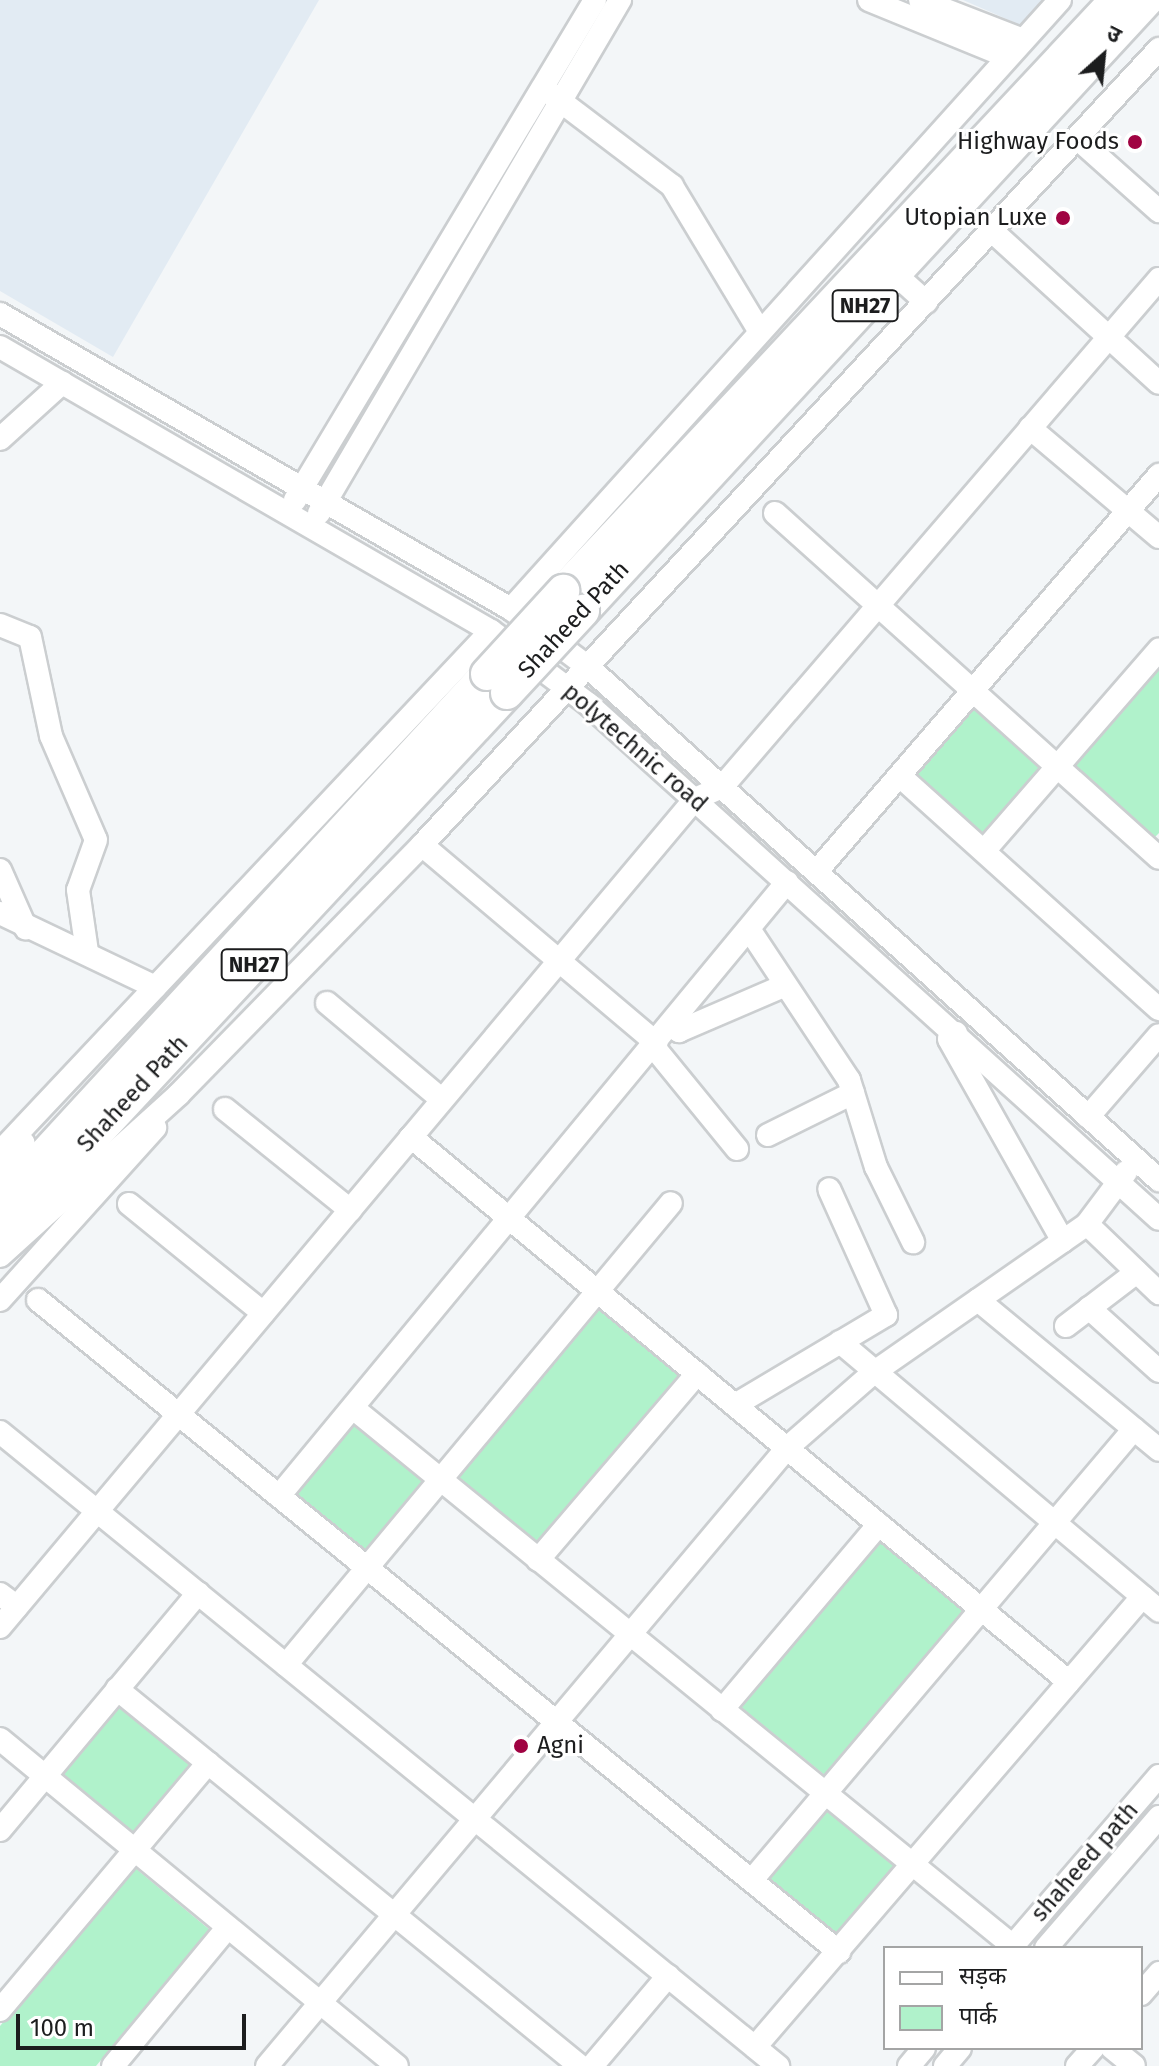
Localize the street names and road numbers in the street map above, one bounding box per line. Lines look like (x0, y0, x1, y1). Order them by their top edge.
road number: NH27 (831, 288, 899, 324)
street label: Shaheed Path (512, 555, 636, 685)
street label: polytechnic road (557, 677, 713, 819)
road number: NH27 (220, 947, 288, 983)
street label: Shaheed Path (71, 1029, 195, 1159)
street label: shaheed path (1025, 1796, 1145, 1928)

